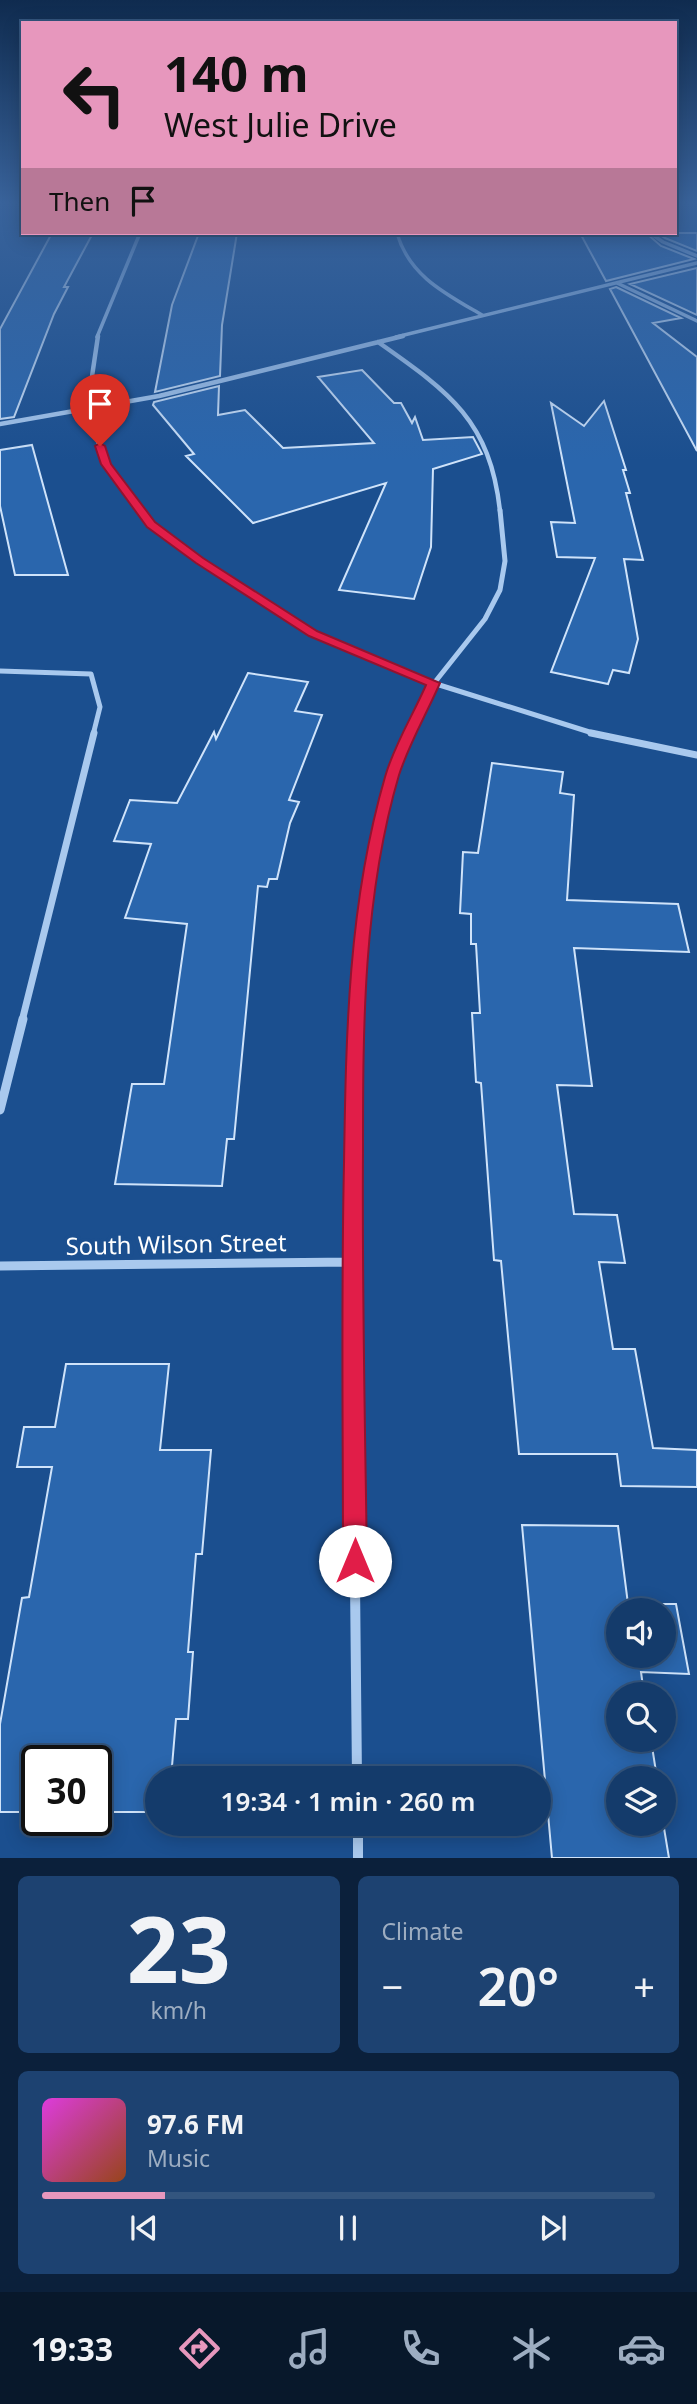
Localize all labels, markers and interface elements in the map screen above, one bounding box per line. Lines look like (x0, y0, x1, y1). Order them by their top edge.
text: 140 m (164, 40, 309, 106)
icon: left (49, 49, 140, 140)
text: West Julie Drive (164, 103, 397, 146)
icon: arrive (124, 182, 162, 220)
text: Then (49, 183, 110, 219)
pin (70, 374, 130, 446)
icon: arrive (81, 385, 119, 423)
street label: South Wilson Street (65, 1225, 287, 1262)
position arrow (318, 1524, 392, 1598)
map controls (606, 1598, 676, 1836)
button: sound (606, 1598, 676, 1668)
button: search (606, 1682, 676, 1752)
speed limit sign: 30 (21, 1745, 112, 1836)
button: layers (606, 1766, 676, 1836)
text: 19:34 · 1 min · 260 m (221, 1783, 475, 1819)
text: 23 (127, 1886, 231, 2010)
text: Climate (382, 1915, 464, 1947)
text: 20° (477, 1950, 559, 2021)
text: − (382, 1960, 403, 2012)
text: + (633, 1960, 655, 2012)
text: km/h (150, 1994, 207, 2026)
text: 97.6 FM (147, 2106, 244, 2142)
text: Music (147, 2142, 210, 2174)
icon: previous (125, 2209, 163, 2247)
icon: pause (329, 2209, 367, 2247)
icon: next (534, 2209, 572, 2247)
icon: directions (175, 2324, 224, 2373)
icon: music (285, 2324, 334, 2373)
icon: phone (396, 2324, 445, 2373)
icon: climate (507, 2324, 556, 2373)
icon: car (617, 2324, 666, 2373)
text: 19:33 (31, 2327, 113, 2370)

